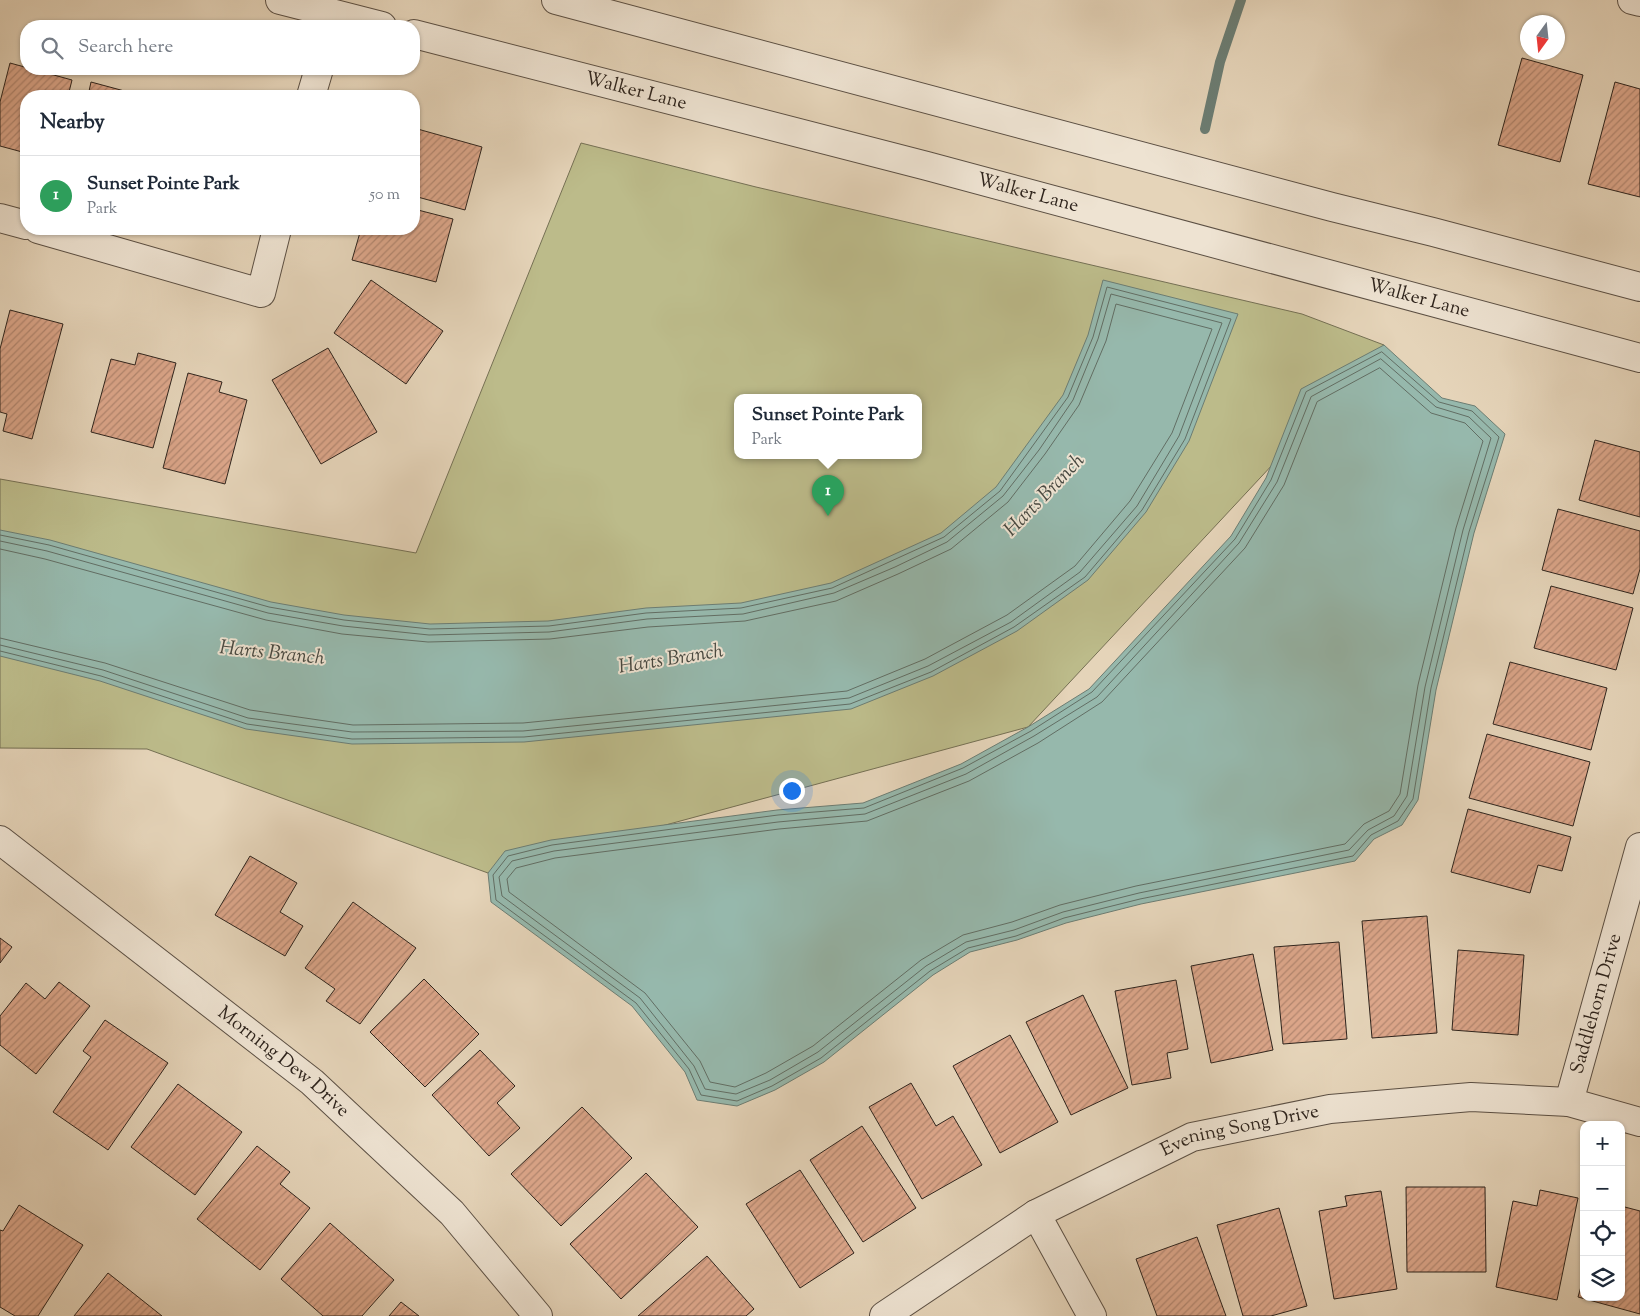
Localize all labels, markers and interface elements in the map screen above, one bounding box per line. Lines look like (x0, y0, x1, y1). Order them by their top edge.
north arrow (1520, 15, 1565, 60)
search box (20, 20, 420, 75)
icon: search (38, 34, 66, 62)
text: Search here (78, 34, 173, 61)
street label: Walker Lane (582, 65, 690, 117)
text: Nearby (40, 108, 105, 138)
street label: Walker Lane (974, 166, 1082, 220)
text: Sunset Pointe Park (87, 171, 240, 198)
text: 1 (53, 184, 59, 207)
text: 50 m (369, 184, 400, 207)
text: Park (87, 198, 118, 221)
street label: Walker Lane (1365, 272, 1473, 325)
popup (734, 394, 922, 459)
text: Sunset Pointe Park (752, 402, 904, 429)
text: Park (752, 429, 782, 452)
water label: Harts Branch (998, 448, 1092, 544)
pin: 1 (812, 475, 844, 516)
water label: Harts Branch (218, 634, 326, 674)
water label: Harts Branch (617, 637, 726, 683)
your location (779, 778, 805, 804)
street label: Saddlehorn Drive (1564, 930, 1629, 1077)
street label: Morning Dew Drive (212, 1000, 356, 1124)
street label: Evening Song Drive (1156, 1098, 1322, 1164)
map controls (1580, 1121, 1625, 1301)
button: + (1580, 1121, 1625, 1166)
button: − (1580, 1166, 1625, 1211)
button: locate (1580, 1211, 1625, 1256)
button: layers (1580, 1256, 1625, 1301)

